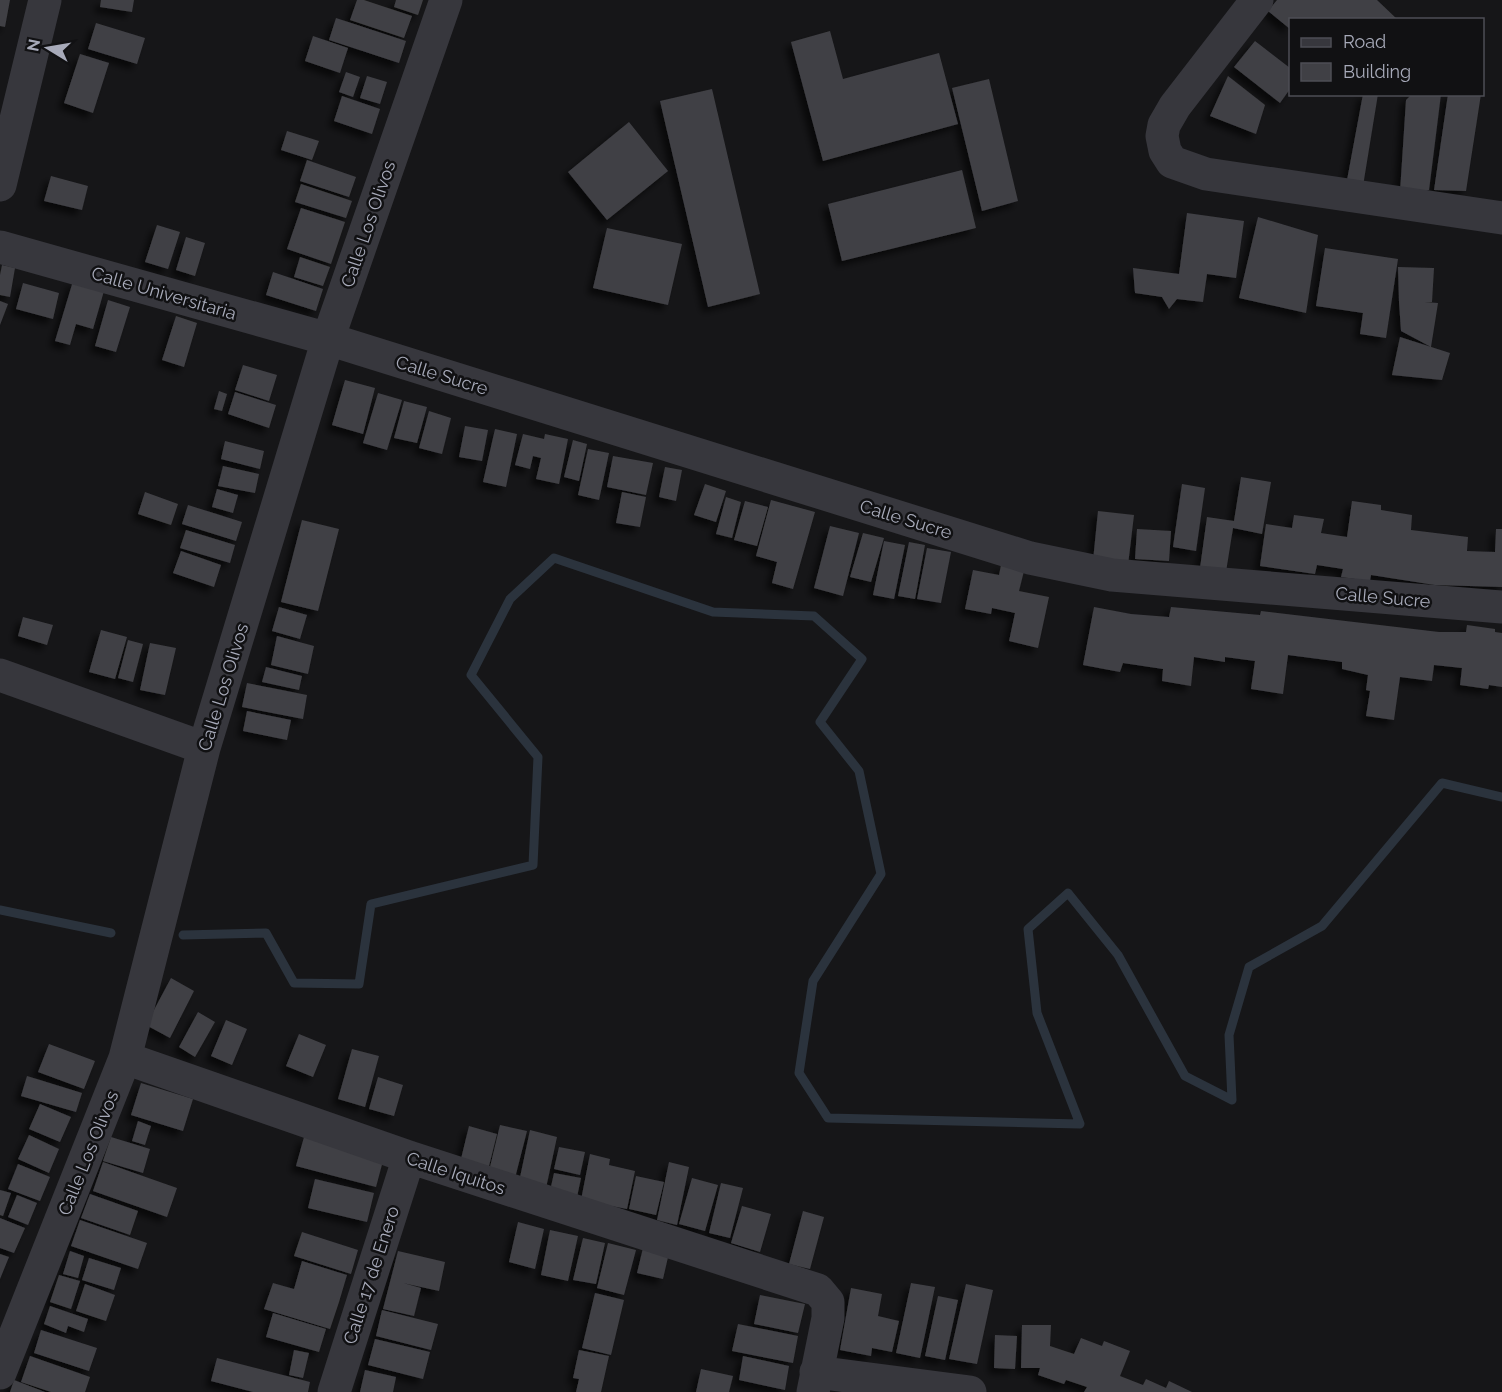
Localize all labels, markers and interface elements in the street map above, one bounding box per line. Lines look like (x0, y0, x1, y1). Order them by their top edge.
north arrow (18, 18, 78, 78)
legend (1289, 18, 1484, 96)
text: Road (1343, 31, 1386, 52)
text: N (23, 37, 44, 53)
text: Building (1343, 61, 1411, 82)
street label: Calle Los Olivos (337, 158, 400, 290)
street label: Calle Universitaria (89, 262, 239, 324)
street label: Calle Sucre (393, 351, 491, 399)
street label: Calle Sucre (857, 495, 955, 543)
street label: Calle Sucre (1335, 582, 1432, 612)
street label: Calle Los Olivos (194, 620, 252, 753)
street label: Calle Los Olivos (53, 1087, 123, 1218)
street label: Calle Iquitos (404, 1147, 508, 1199)
street label: Calle 17 de Enero (339, 1203, 403, 1347)

